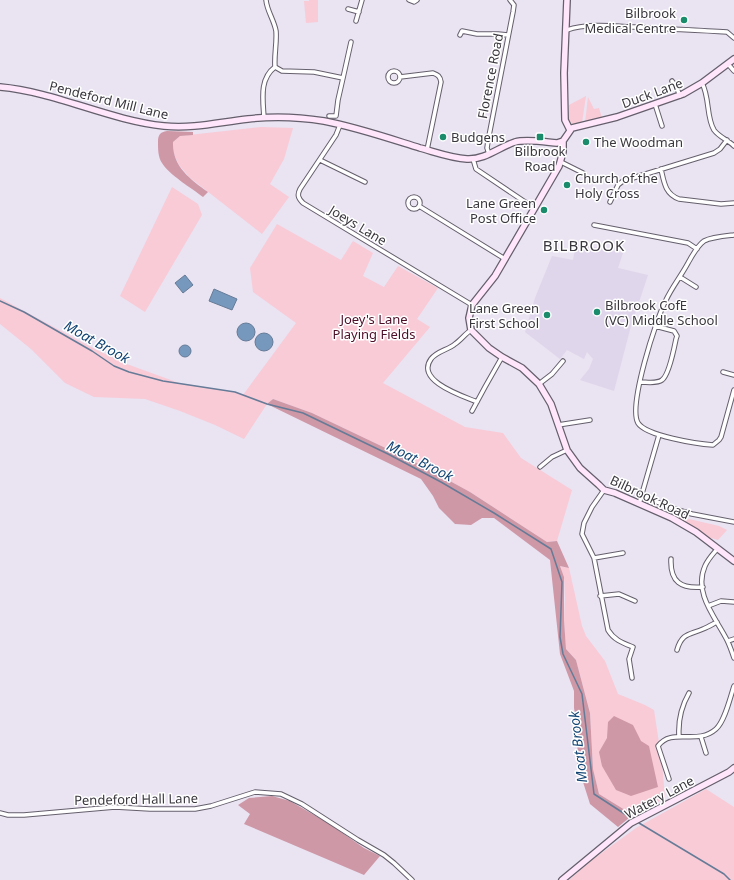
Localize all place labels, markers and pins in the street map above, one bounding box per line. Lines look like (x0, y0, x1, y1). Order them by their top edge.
place label: Bilbrook Medical Centre (585, 4, 676, 37)
marker: Bilbrook Medical Centre (679, 15, 689, 25)
place label: Budgens (451, 128, 505, 146)
marker: Budgens (438, 132, 448, 142)
marker: Bilbrook Road (535, 132, 545, 142)
place label: The Woodman (594, 133, 683, 151)
marker: The Woodman (581, 137, 591, 147)
place label: Bilbrook Road (515, 142, 566, 175)
place label: Church of the Holy Cross (575, 169, 658, 202)
marker: Church of the Holy Cross (562, 180, 572, 190)
place label: Lane Green Post Office (466, 194, 536, 227)
marker: Lane Green Post Office (539, 205, 549, 215)
place label: Bilbrook CofE (VC) Middle School (605, 296, 718, 329)
place label: Lane Green First School (469, 299, 539, 332)
marker: Bilbrook CofE (VC) Middle School (592, 307, 602, 317)
marker: Lane Green First School (542, 310, 552, 320)

